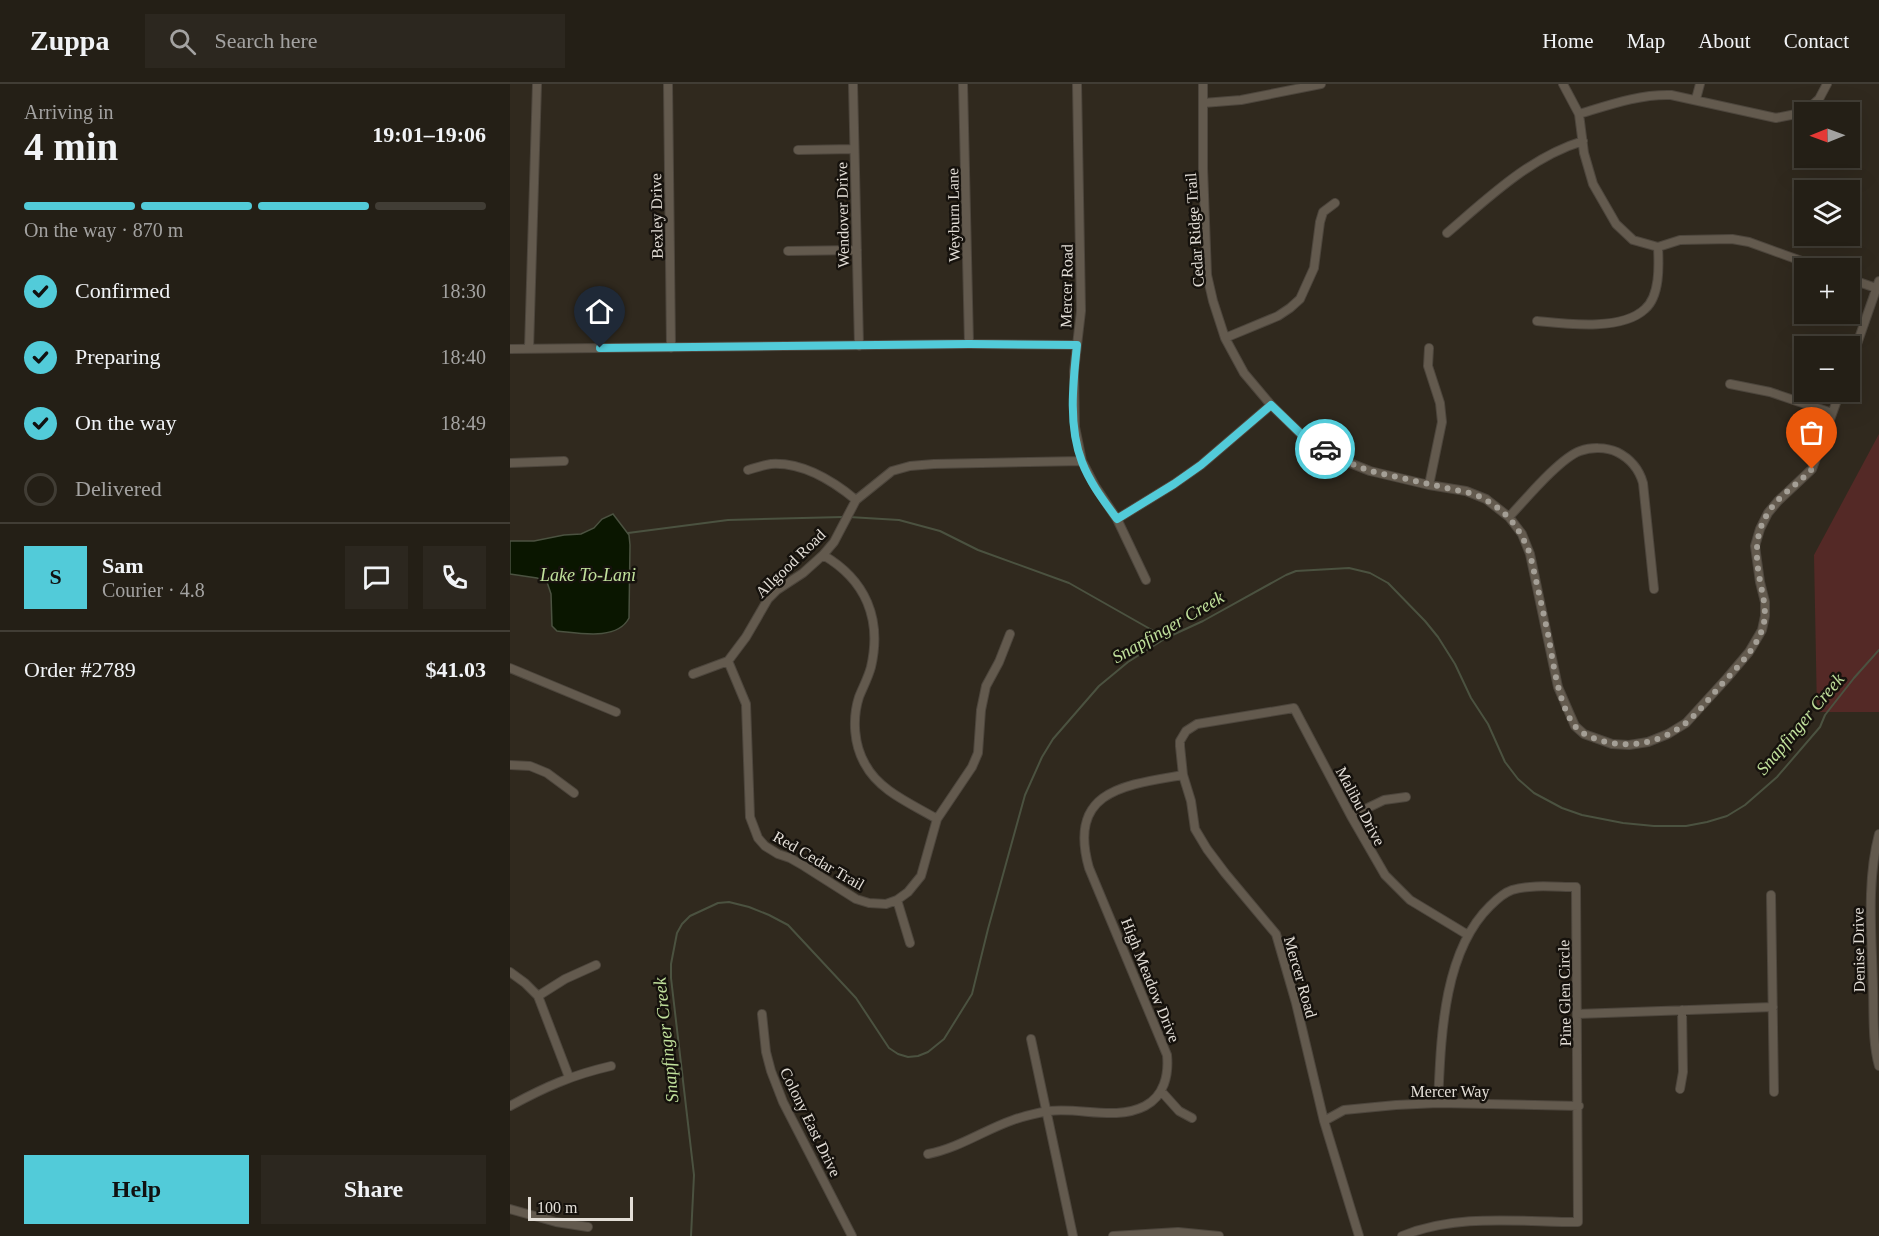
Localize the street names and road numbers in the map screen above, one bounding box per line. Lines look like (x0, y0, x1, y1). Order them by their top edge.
street label: Wendover Drive (833, 162, 852, 268)
street label: Weyburn Lane (944, 168, 964, 262)
street label: Cedar Ridge Trail (1182, 172, 1208, 288)
street label: Bexley Drive (647, 173, 667, 259)
street label: Mercer Road (1057, 244, 1076, 328)
street label: Allgood Road (752, 526, 829, 602)
street label: Malibu Drive (1333, 764, 1388, 848)
street label: Red Cedar Trail (770, 828, 868, 894)
street label: Denise Drive (1849, 907, 1868, 993)
street label: High Meadow Drive (1117, 916, 1183, 1045)
street label: Mercer Road (1281, 934, 1320, 1020)
street label: Pine Glen Circle (1555, 940, 1574, 1046)
street label: Colony East Drive (776, 1065, 844, 1180)
street label: Mercer Way (1411, 1083, 1489, 1101)

